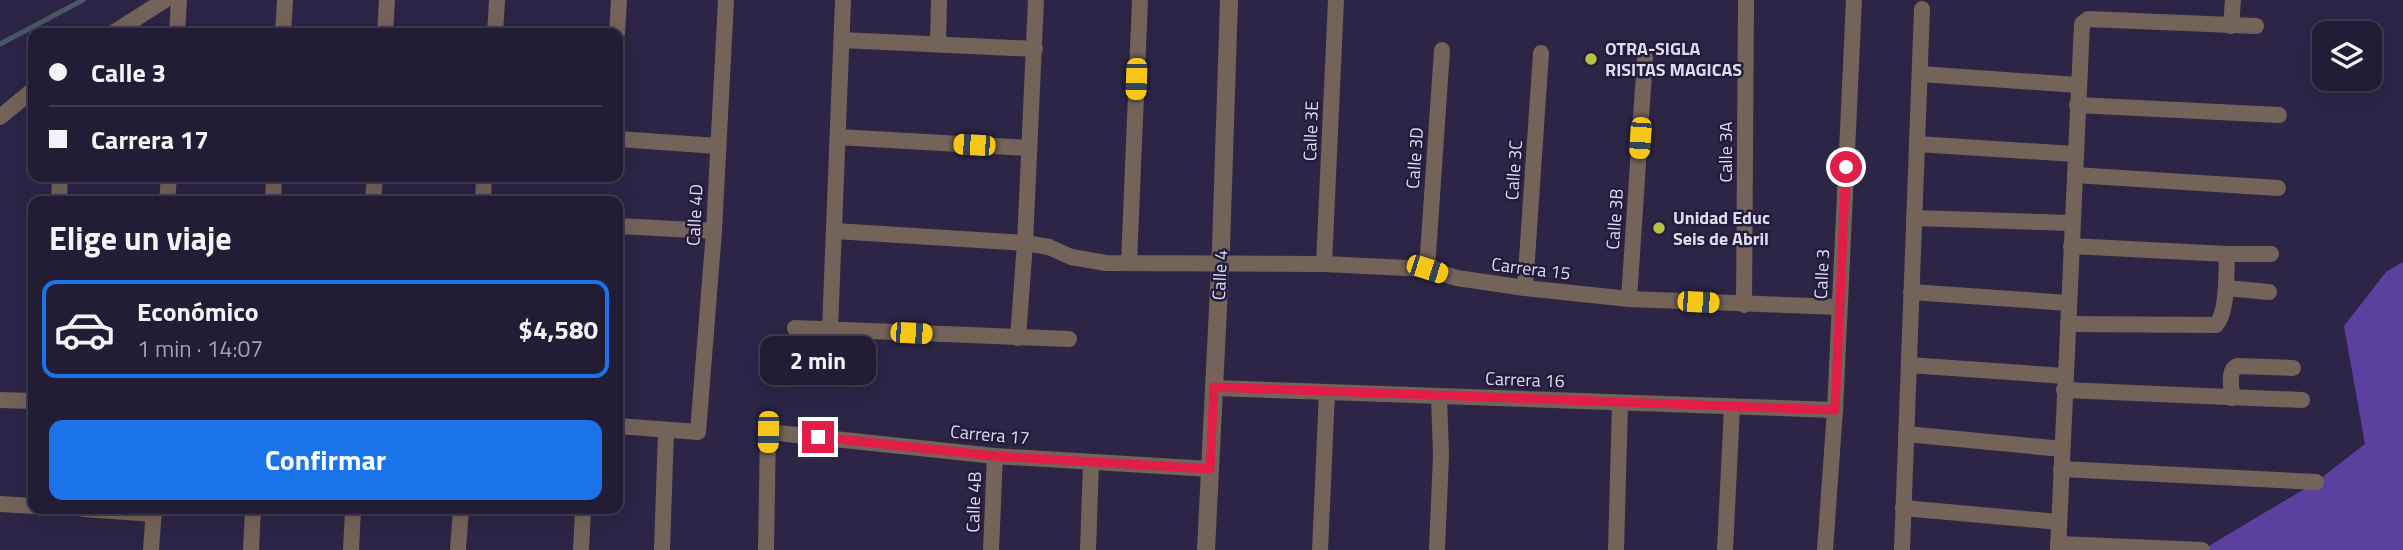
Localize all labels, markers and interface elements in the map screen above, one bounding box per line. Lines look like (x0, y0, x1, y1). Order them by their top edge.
map controls (2312, 21, 2382, 91)
button: layers (2312, 21, 2382, 91)
place label: OTRA-SIGLA RISITAS MAGICAS (1605, 35, 1742, 83)
marker: OTRA-SIGLA RISITAS MAGICAS (1583, 51, 1599, 67)
text: Calle 3 (91, 53, 166, 92)
car (1125, 58, 1148, 100)
street label: Calle 3E (1296, 100, 1325, 162)
car (1629, 116, 1652, 160)
text: Carrera 17 (91, 120, 209, 159)
street label: Calle 3A (1712, 121, 1739, 182)
street label: Calle 3D (1399, 126, 1430, 190)
car (953, 133, 996, 157)
street label: Calle 3C (1498, 139, 1529, 201)
route start (1830, 151, 1862, 183)
street label: Calle 4D (679, 183, 710, 247)
street label: Calle 3B (1599, 187, 1630, 251)
place label: Unidad Educ Seis de Abril (1673, 204, 1770, 252)
text: Elige un viaje (49, 214, 232, 262)
marker: Unidad Educ Seis de Abril (1651, 220, 1667, 236)
street label: Calle 3 (1807, 248, 1836, 300)
street label: Calle 4 (1205, 249, 1234, 301)
street label: Carrera 15 (1490, 250, 1572, 287)
car (1404, 253, 1451, 285)
car (1677, 290, 1720, 314)
text: Económico (137, 292, 259, 331)
icon: car (53, 298, 116, 361)
text: $4,580 (518, 310, 598, 349)
car (890, 321, 933, 345)
text: 1 min · 14:07 (137, 331, 263, 366)
callout: 2 min (760, 336, 876, 384)
text: 2 min (790, 343, 846, 378)
street label: Carrera 16 (1485, 365, 1565, 394)
car (758, 411, 779, 453)
street label: Carrera 17 (949, 418, 1031, 451)
button: Confirmar (49, 420, 602, 500)
route end (802, 421, 834, 453)
street label: Calle 4B (959, 471, 988, 533)

